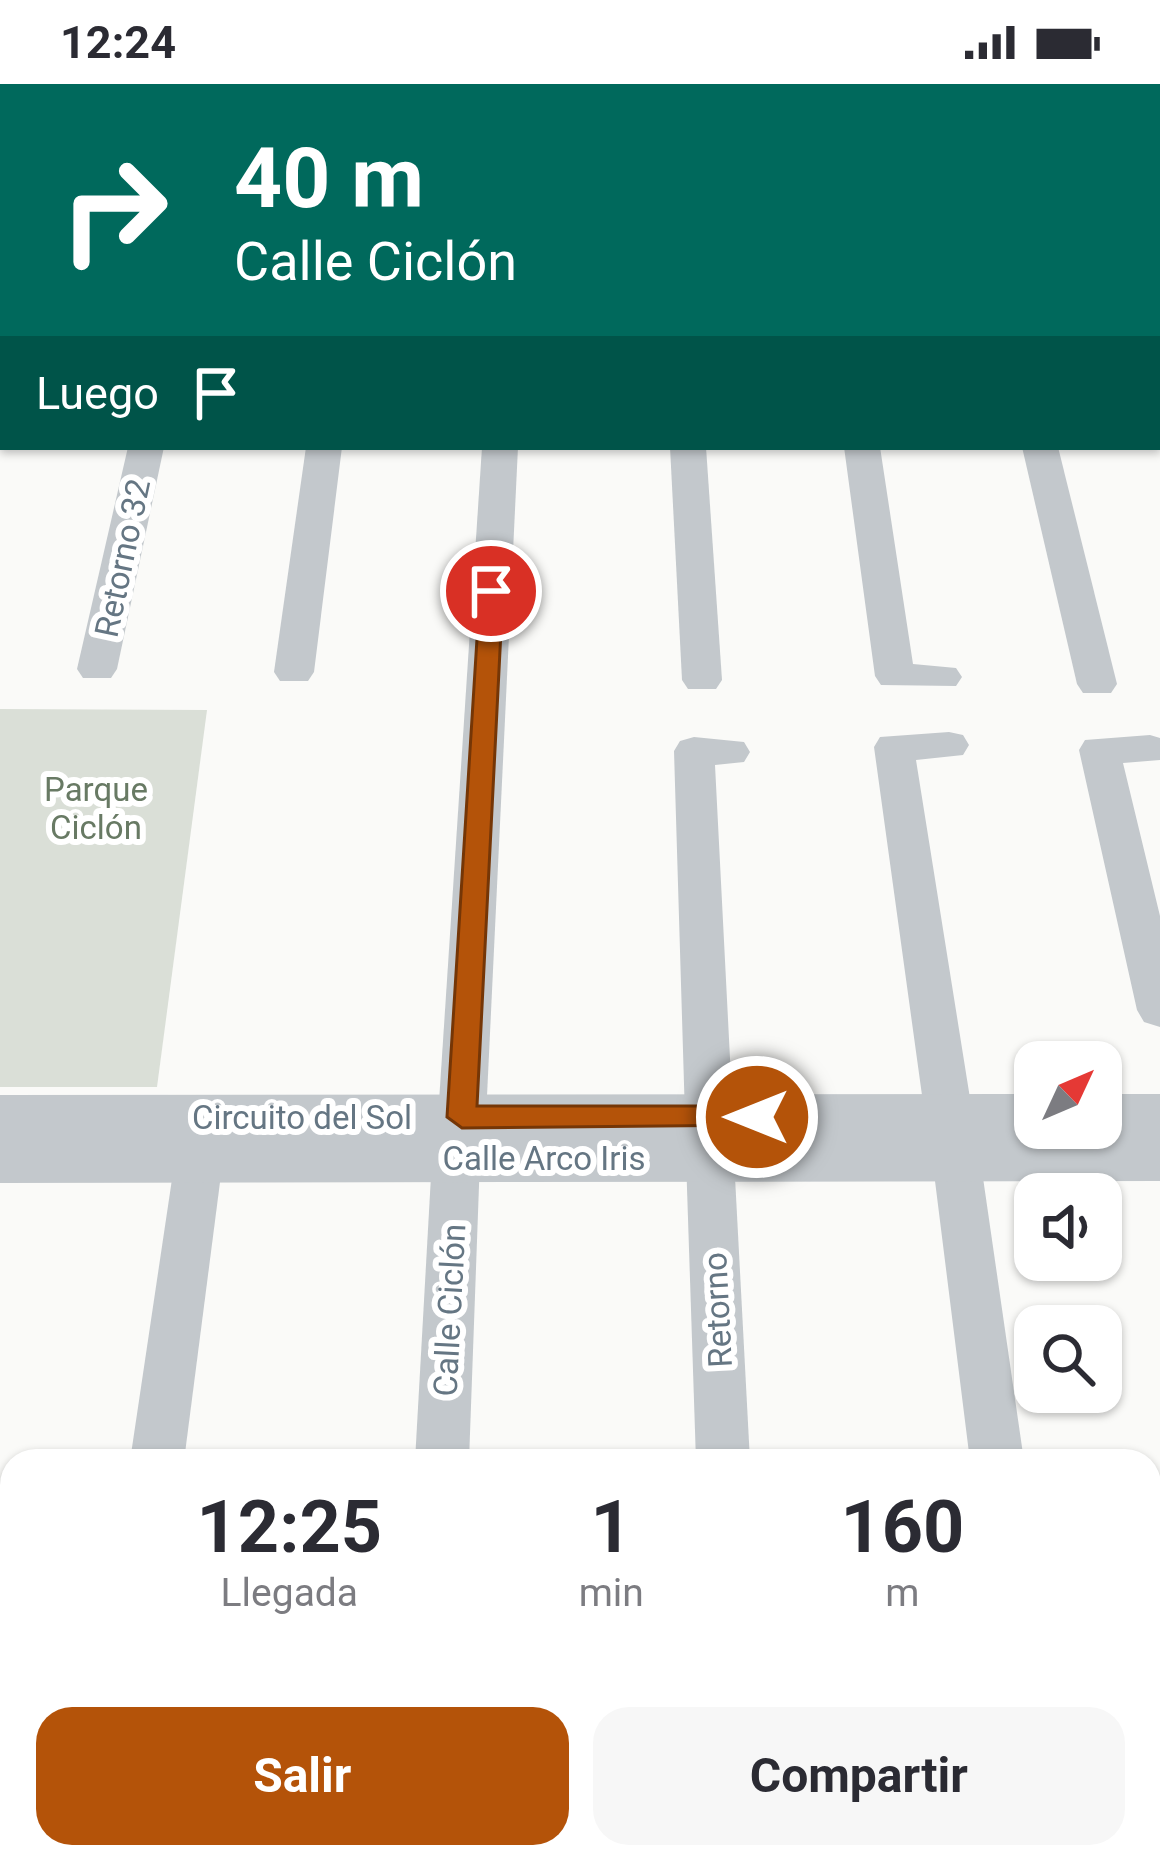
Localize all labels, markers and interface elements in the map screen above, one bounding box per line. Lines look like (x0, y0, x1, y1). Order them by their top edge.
text: 12:24 (60, 16, 176, 69)
text: 40 m (234, 129, 424, 228)
icon: right (36, 132, 192, 288)
text: Calle Ciclón (234, 230, 517, 293)
icon: arrive (183, 360, 249, 426)
text: Luego (36, 367, 159, 420)
street label: Retorno 32 (87, 475, 158, 641)
pin (440, 540, 542, 642)
icon: arrive (458, 558, 524, 624)
park label: Parque Ciclón (44, 770, 148, 847)
north arrow (1014, 1041, 1122, 1149)
map controls (1014, 1041, 1122, 1413)
position arrow (694, 1054, 820, 1180)
street label: Circuito del Sol (192, 1098, 412, 1137)
street label: Calle Arco Iris (442, 1139, 646, 1178)
button: sound (1014, 1173, 1122, 1281)
street label: Calle Ciclón (425, 1223, 474, 1397)
street label: Retorno (695, 1251, 740, 1369)
button: search (1014, 1305, 1122, 1413)
text: 12:25 (197, 1485, 382, 1570)
text: 1 (591, 1485, 632, 1570)
text: 160 (840, 1485, 964, 1570)
text: Llegada (221, 1570, 358, 1616)
text: min (579, 1570, 644, 1616)
text: m (885, 1570, 920, 1616)
button: Salir (36, 1707, 569, 1845)
button: Compartir (593, 1707, 1125, 1845)

